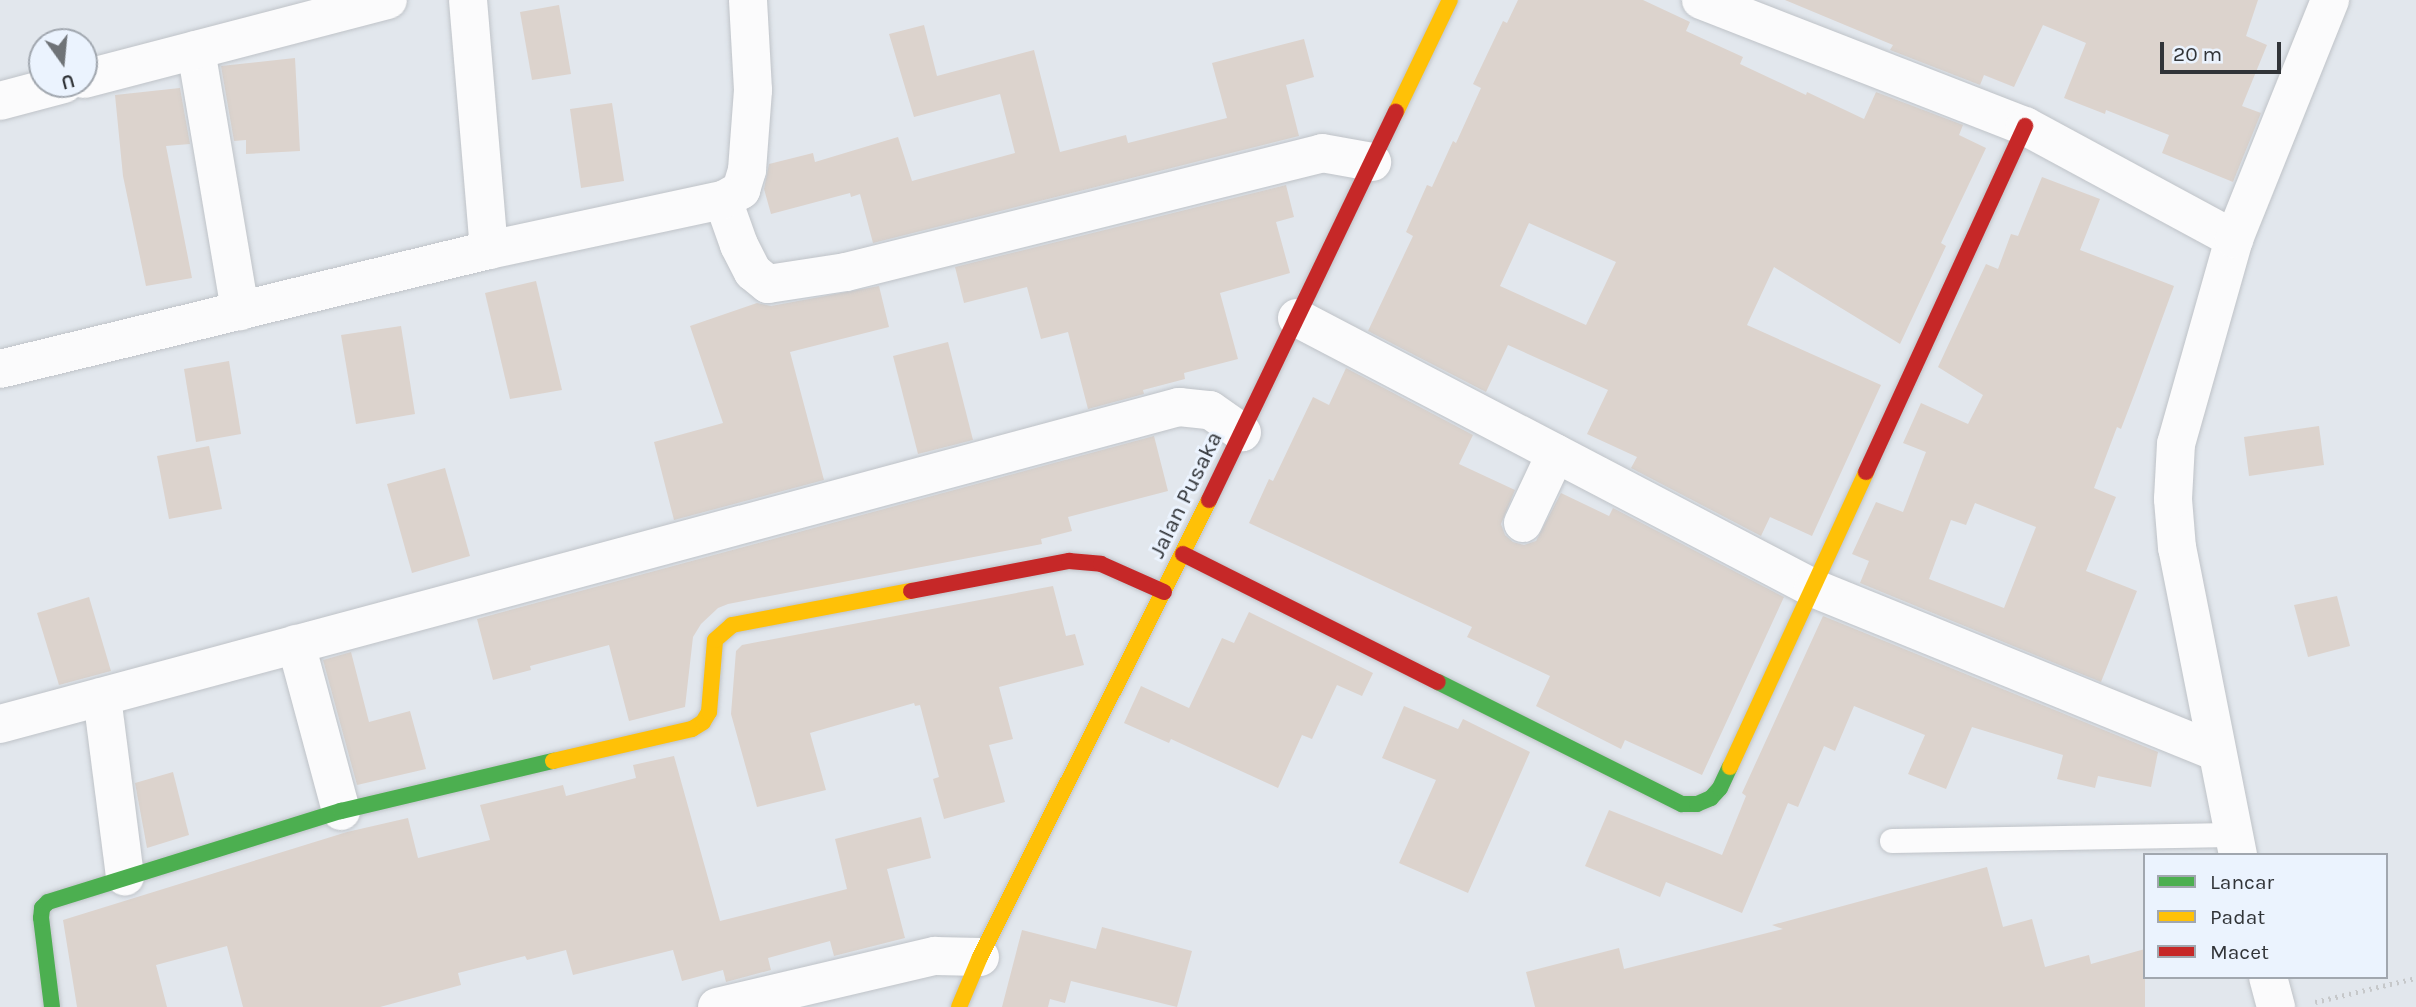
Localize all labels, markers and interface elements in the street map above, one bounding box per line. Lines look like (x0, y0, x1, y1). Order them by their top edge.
north arrow (28, 28, 98, 98)
scale bar (2164, 28, 2285, 72)
text: 20 m (2173, 42, 2222, 66)
text: U (59, 69, 77, 94)
street label: Jalan Pusaka (1143, 427, 1229, 563)
legend (2143, 853, 2388, 979)
text: Lancar (2210, 870, 2274, 894)
text: Padat (2210, 905, 2265, 929)
text: Macet (2210, 940, 2269, 964)

